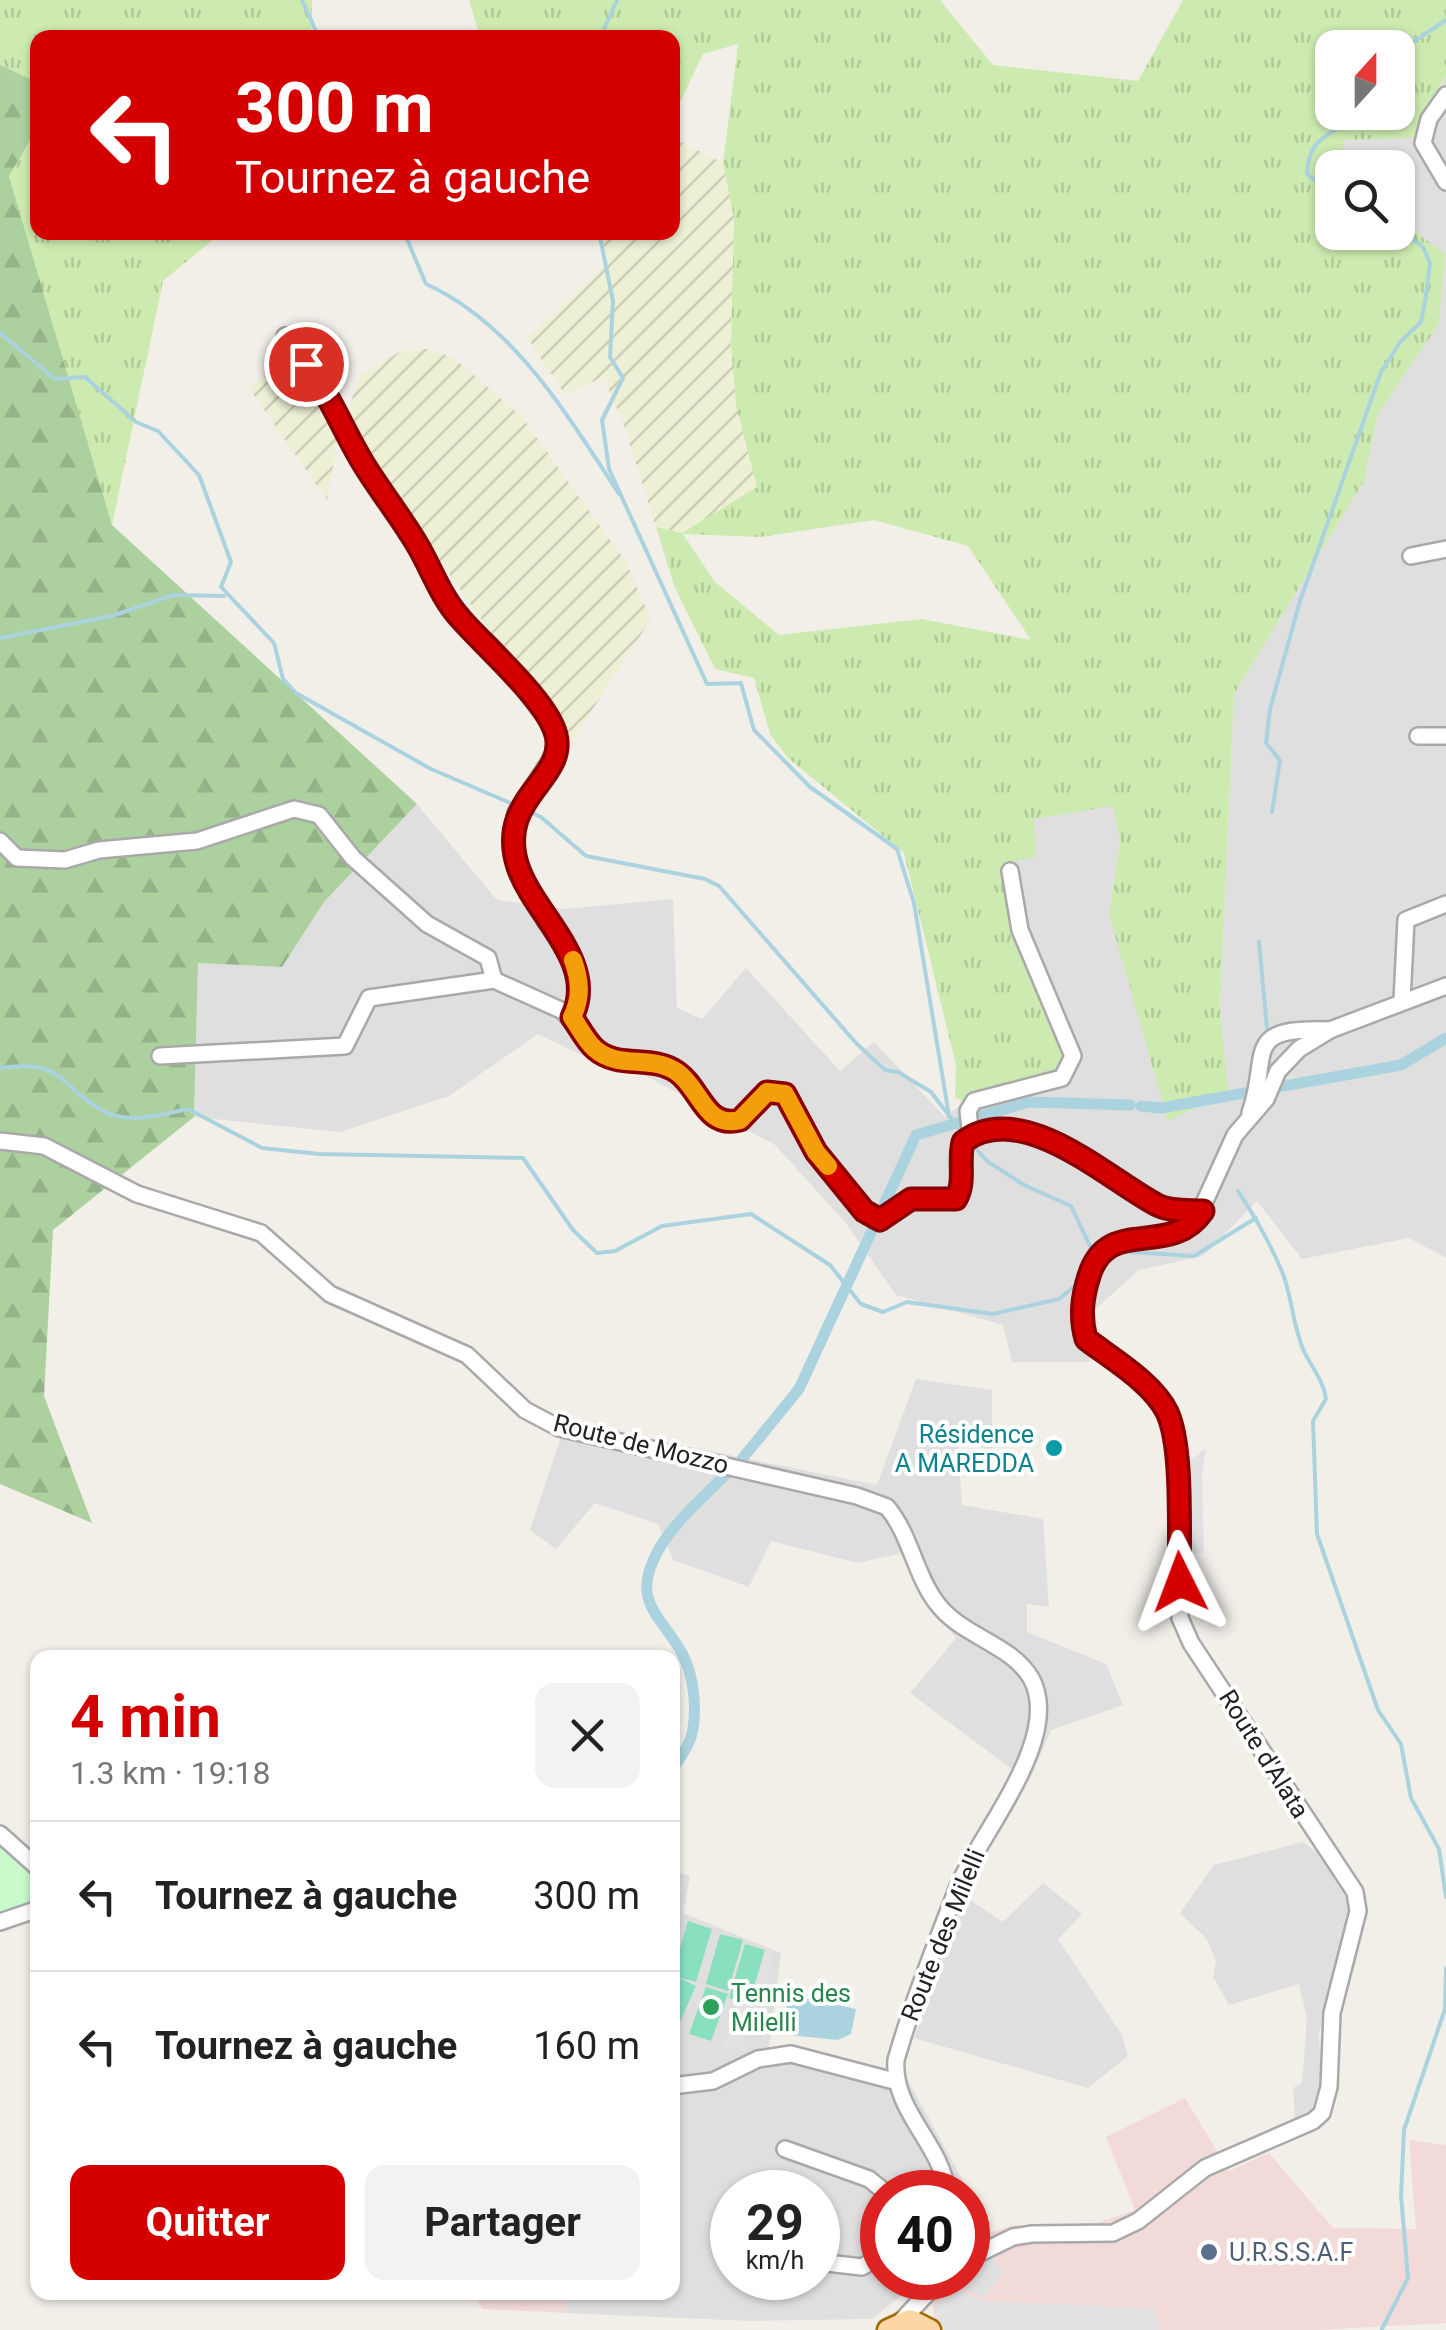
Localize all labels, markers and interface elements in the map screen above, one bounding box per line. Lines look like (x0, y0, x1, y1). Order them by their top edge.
north arrow (1315, 30, 1415, 130)
map controls (1315, 30, 1415, 250)
text: 300 m (235, 67, 434, 149)
icon: left (70, 70, 200, 200)
button: search (1315, 150, 1415, 250)
text: Tournez à gauche (235, 151, 590, 204)
pin (264, 322, 349, 407)
icon: arrive (279, 337, 334, 392)
street label: Route de Mozzo (550, 1408, 732, 1480)
place label: Résidence A MAREDDA (895, 1420, 1034, 1478)
marker: Résidence A MAREDDA (1043, 1437, 1065, 1459)
position arrow (1128, 1530, 1232, 1634)
text: 4 min (70, 1681, 221, 1752)
button: close (535, 1683, 640, 1788)
street label: Route d'Alata (1213, 1684, 1315, 1824)
text: 1.3 km · 19:18 (70, 1754, 271, 1792)
street label: Route des Milelli (895, 1845, 991, 2025)
icon: left (70, 1869, 125, 1924)
text: Tournez à gauche (155, 1874, 457, 1918)
text: 300 m (533, 1874, 640, 1918)
place label: Tennis des Milelli (731, 1979, 851, 2037)
marker: Tennis des Milelli (700, 1996, 722, 2018)
icon: left (70, 2019, 125, 2074)
text: Tournez à gauche (155, 2024, 457, 2068)
text: 160 m (533, 2024, 640, 2068)
button: Quitter (70, 2165, 345, 2280)
button: Partager (365, 2165, 640, 2280)
speed limit sign: 40 (860, 2170, 990, 2300)
text: 29 (746, 2194, 804, 2252)
place label: U.R.S.S.A.F (1229, 2238, 1354, 2267)
marker: U.R.S.S.A.F (1198, 2241, 1220, 2263)
text: km/h (746, 2246, 804, 2275)

